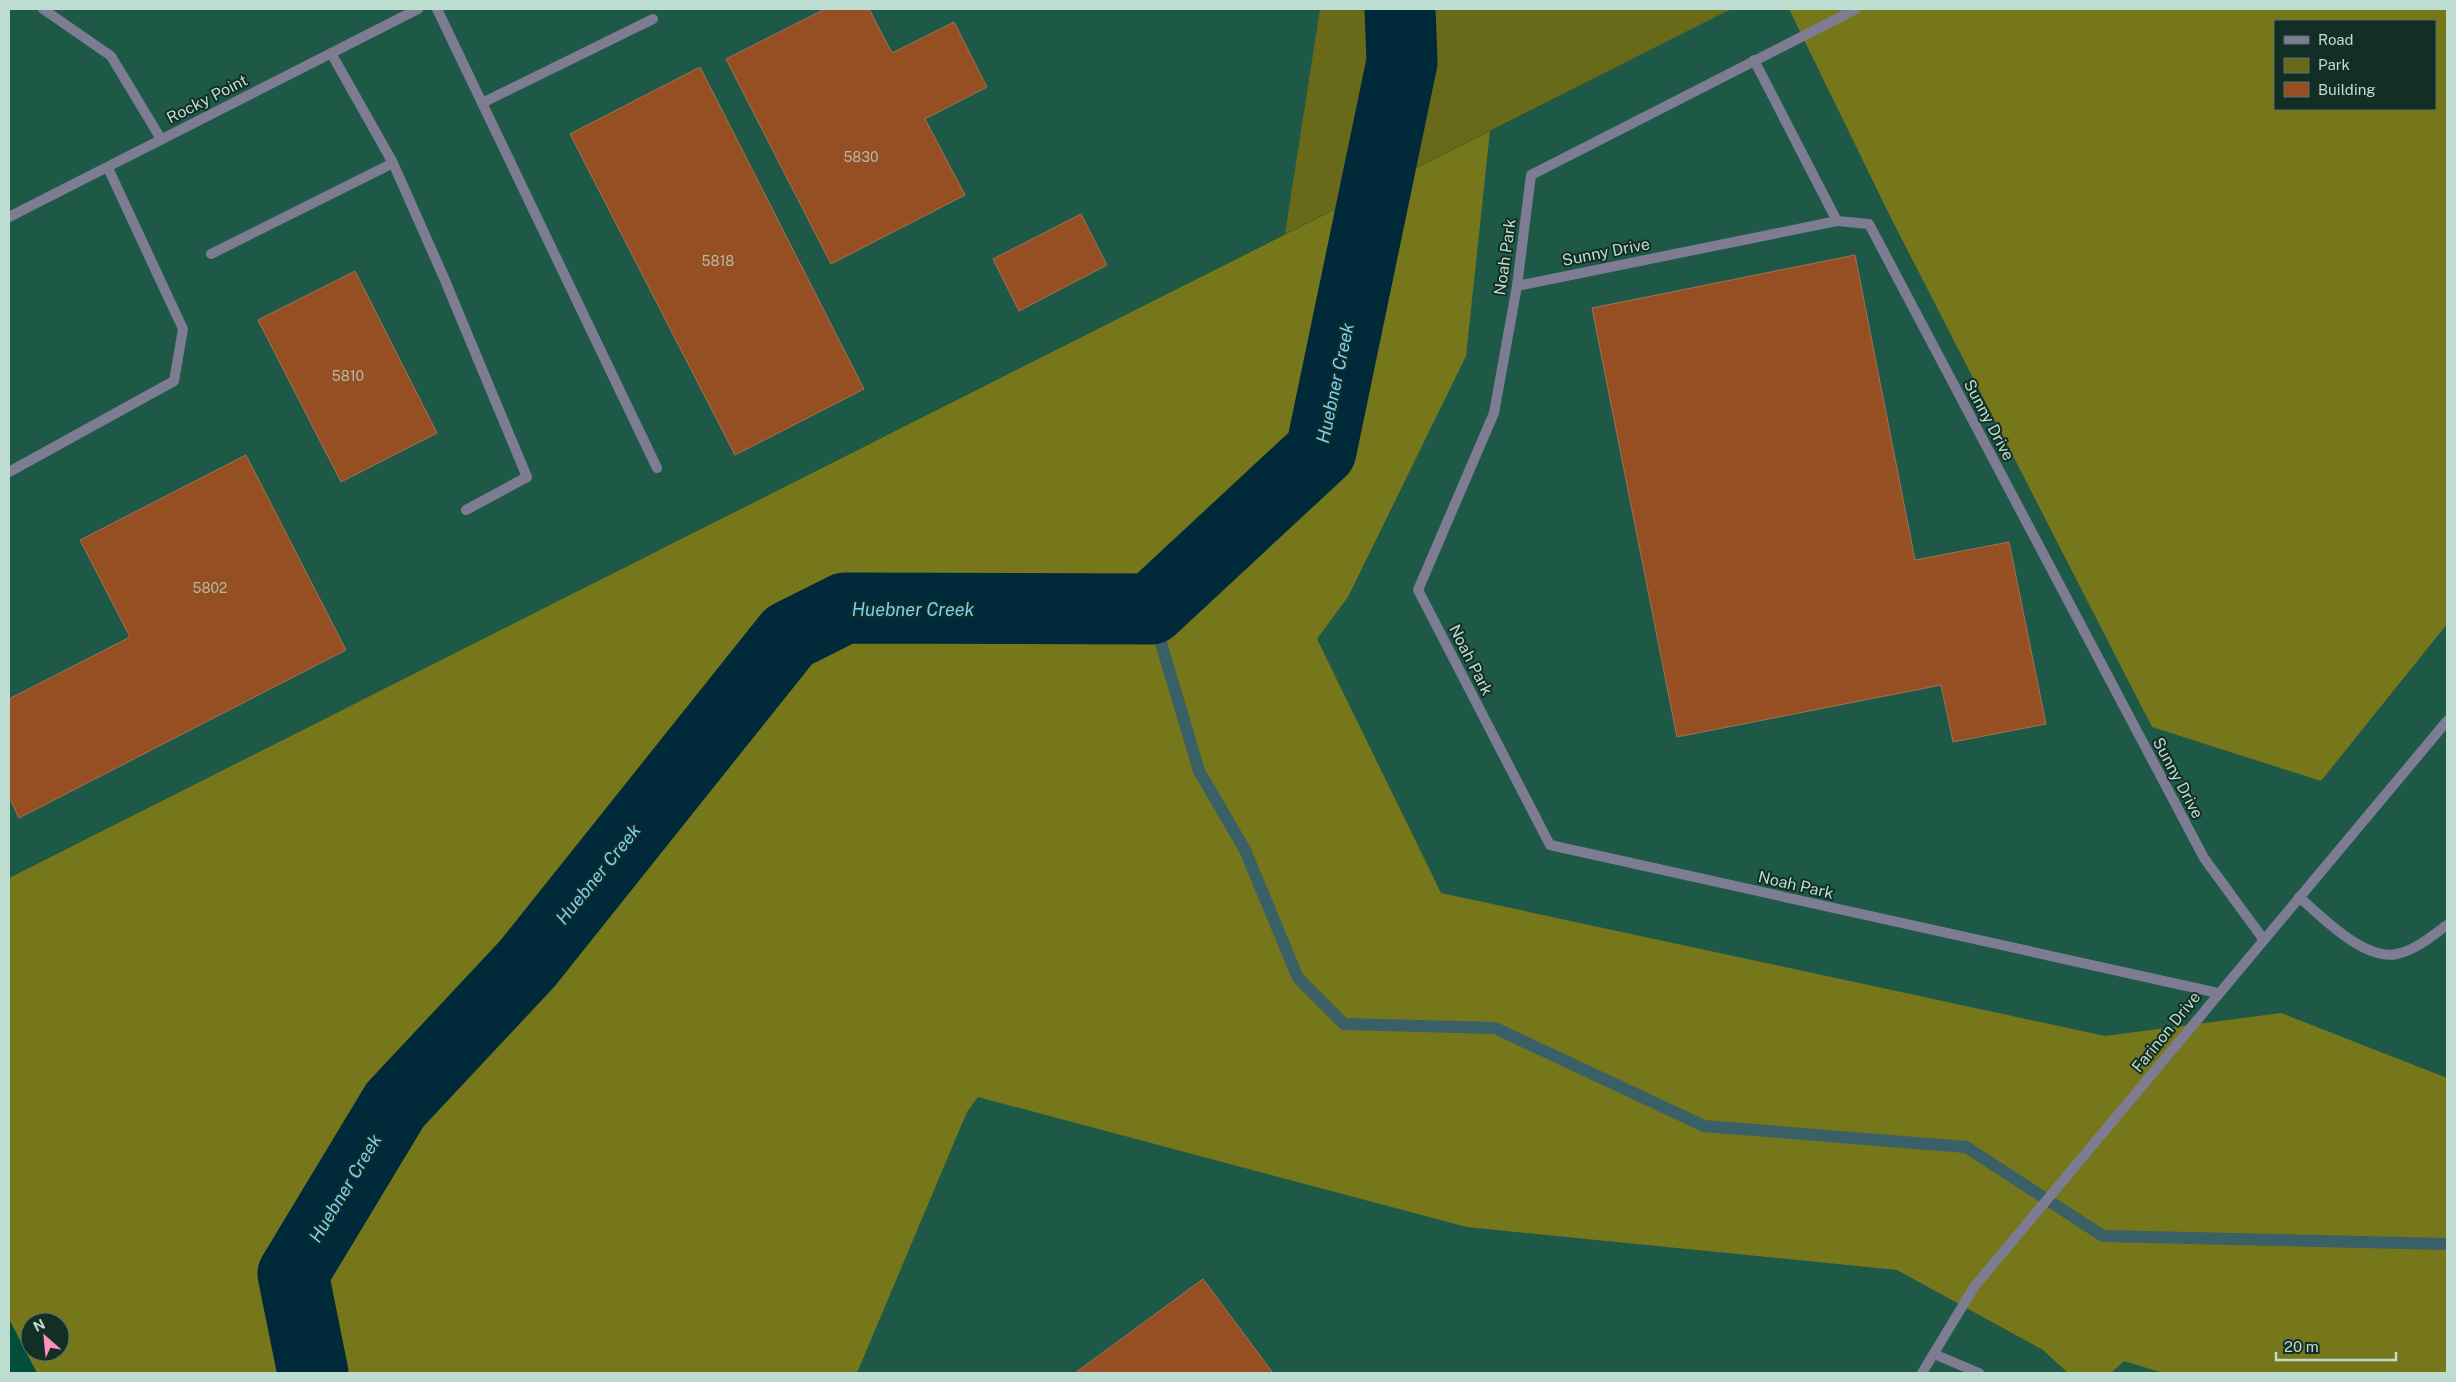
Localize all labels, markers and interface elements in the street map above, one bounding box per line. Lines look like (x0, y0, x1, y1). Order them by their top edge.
legend (2274, 20, 2436, 110)
text: Road (2318, 31, 2354, 48)
text: Park (2318, 56, 2350, 73)
street label: Rocky Point (163, 71, 251, 127)
text: Building (2318, 81, 2376, 98)
house number: 5830 (843, 149, 879, 165)
street label: Noah Park (1490, 218, 1520, 296)
street label: Sunny Drive (1561, 234, 1651, 270)
house number: 5818 (702, 253, 734, 269)
water label: Huebner Creek (1312, 321, 1358, 445)
house number: 5810 (332, 368, 364, 384)
street label: Sunny Drive (1960, 376, 2018, 464)
house number: 5802 (193, 580, 227, 596)
water label: Huebner Creek (852, 599, 975, 620)
street label: Noah Park (1445, 621, 1497, 699)
street label: Sunny Drive (2149, 734, 2207, 822)
water label: Huebner Creek (551, 820, 645, 928)
street label: Noah Park (1756, 867, 1836, 903)
street label: Farinon Drive (2128, 988, 2204, 1076)
water label: Huebner Creek (304, 1130, 386, 1246)
north arrow (20, 1312, 70, 1362)
text: N (31, 1316, 48, 1335)
scale bar (2276, 1330, 2396, 1362)
text: 20 m (2284, 1338, 2319, 1355)

